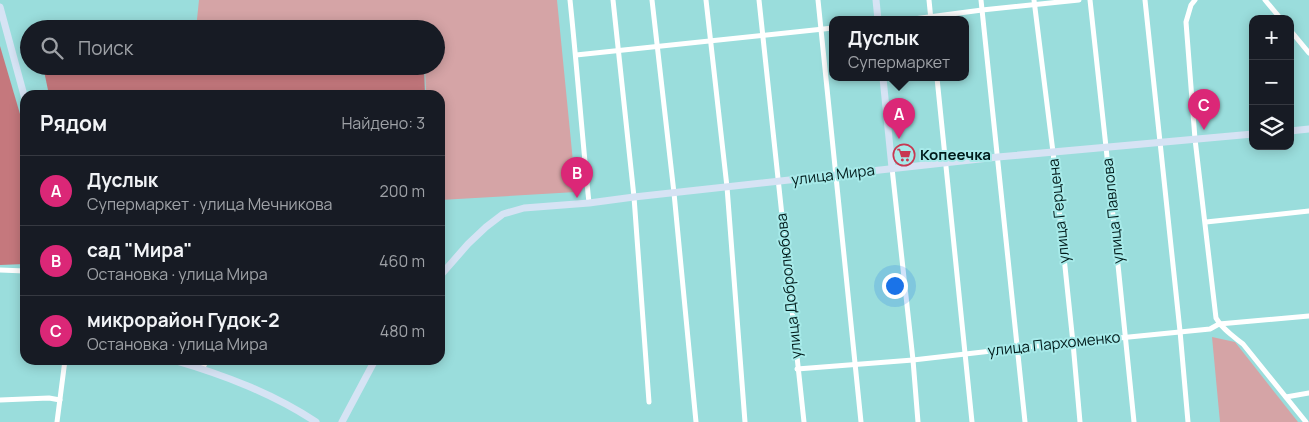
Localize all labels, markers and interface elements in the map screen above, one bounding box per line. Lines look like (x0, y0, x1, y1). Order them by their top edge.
map controls (1249, 15, 1294, 150)
button: + (1249, 15, 1294, 60)
popup (829, 16, 969, 81)
search box (20, 20, 445, 75)
text: Дуслык (848, 25, 919, 51)
icon: search (38, 34, 66, 62)
text: Поиск (78, 35, 133, 61)
text: Супермаркет (848, 51, 950, 73)
button: − (1249, 60, 1294, 105)
pin: C (1188, 89, 1220, 130)
pin: A (883, 98, 915, 139)
button: layers (1249, 105, 1294, 150)
text: Рядом (40, 109, 107, 137)
text: Найдено: 3 (341, 112, 425, 134)
supermarket icon: Копеечка (892, 143, 916, 167)
place label: Копеечка (920, 144, 991, 165)
pin: B (561, 157, 593, 198)
street label: улица Павлова (1097, 157, 1128, 265)
street label: улица Герцена (1043, 158, 1074, 264)
street label: улица Мира (790, 159, 876, 190)
text: Дуслык (87, 167, 158, 193)
text: A (51, 180, 61, 202)
text: 200 m (380, 180, 425, 202)
text: Супермаркет · улица Мечникова (87, 193, 332, 215)
street label: улица Добролюбова (770, 212, 807, 360)
text: сад "Мира" (87, 237, 192, 263)
text: B (51, 250, 61, 272)
text: 460 m (379, 250, 425, 272)
text: Остановка · улица Мира (87, 263, 268, 285)
your location (882, 273, 908, 299)
text: микрорайон Гудок-2 (87, 307, 280, 333)
text: C (50, 320, 62, 342)
text: 480 m (380, 320, 425, 342)
street label: улица Пархоменко (987, 326, 1121, 361)
text: Остановка · улица Мира (87, 333, 268, 355)

